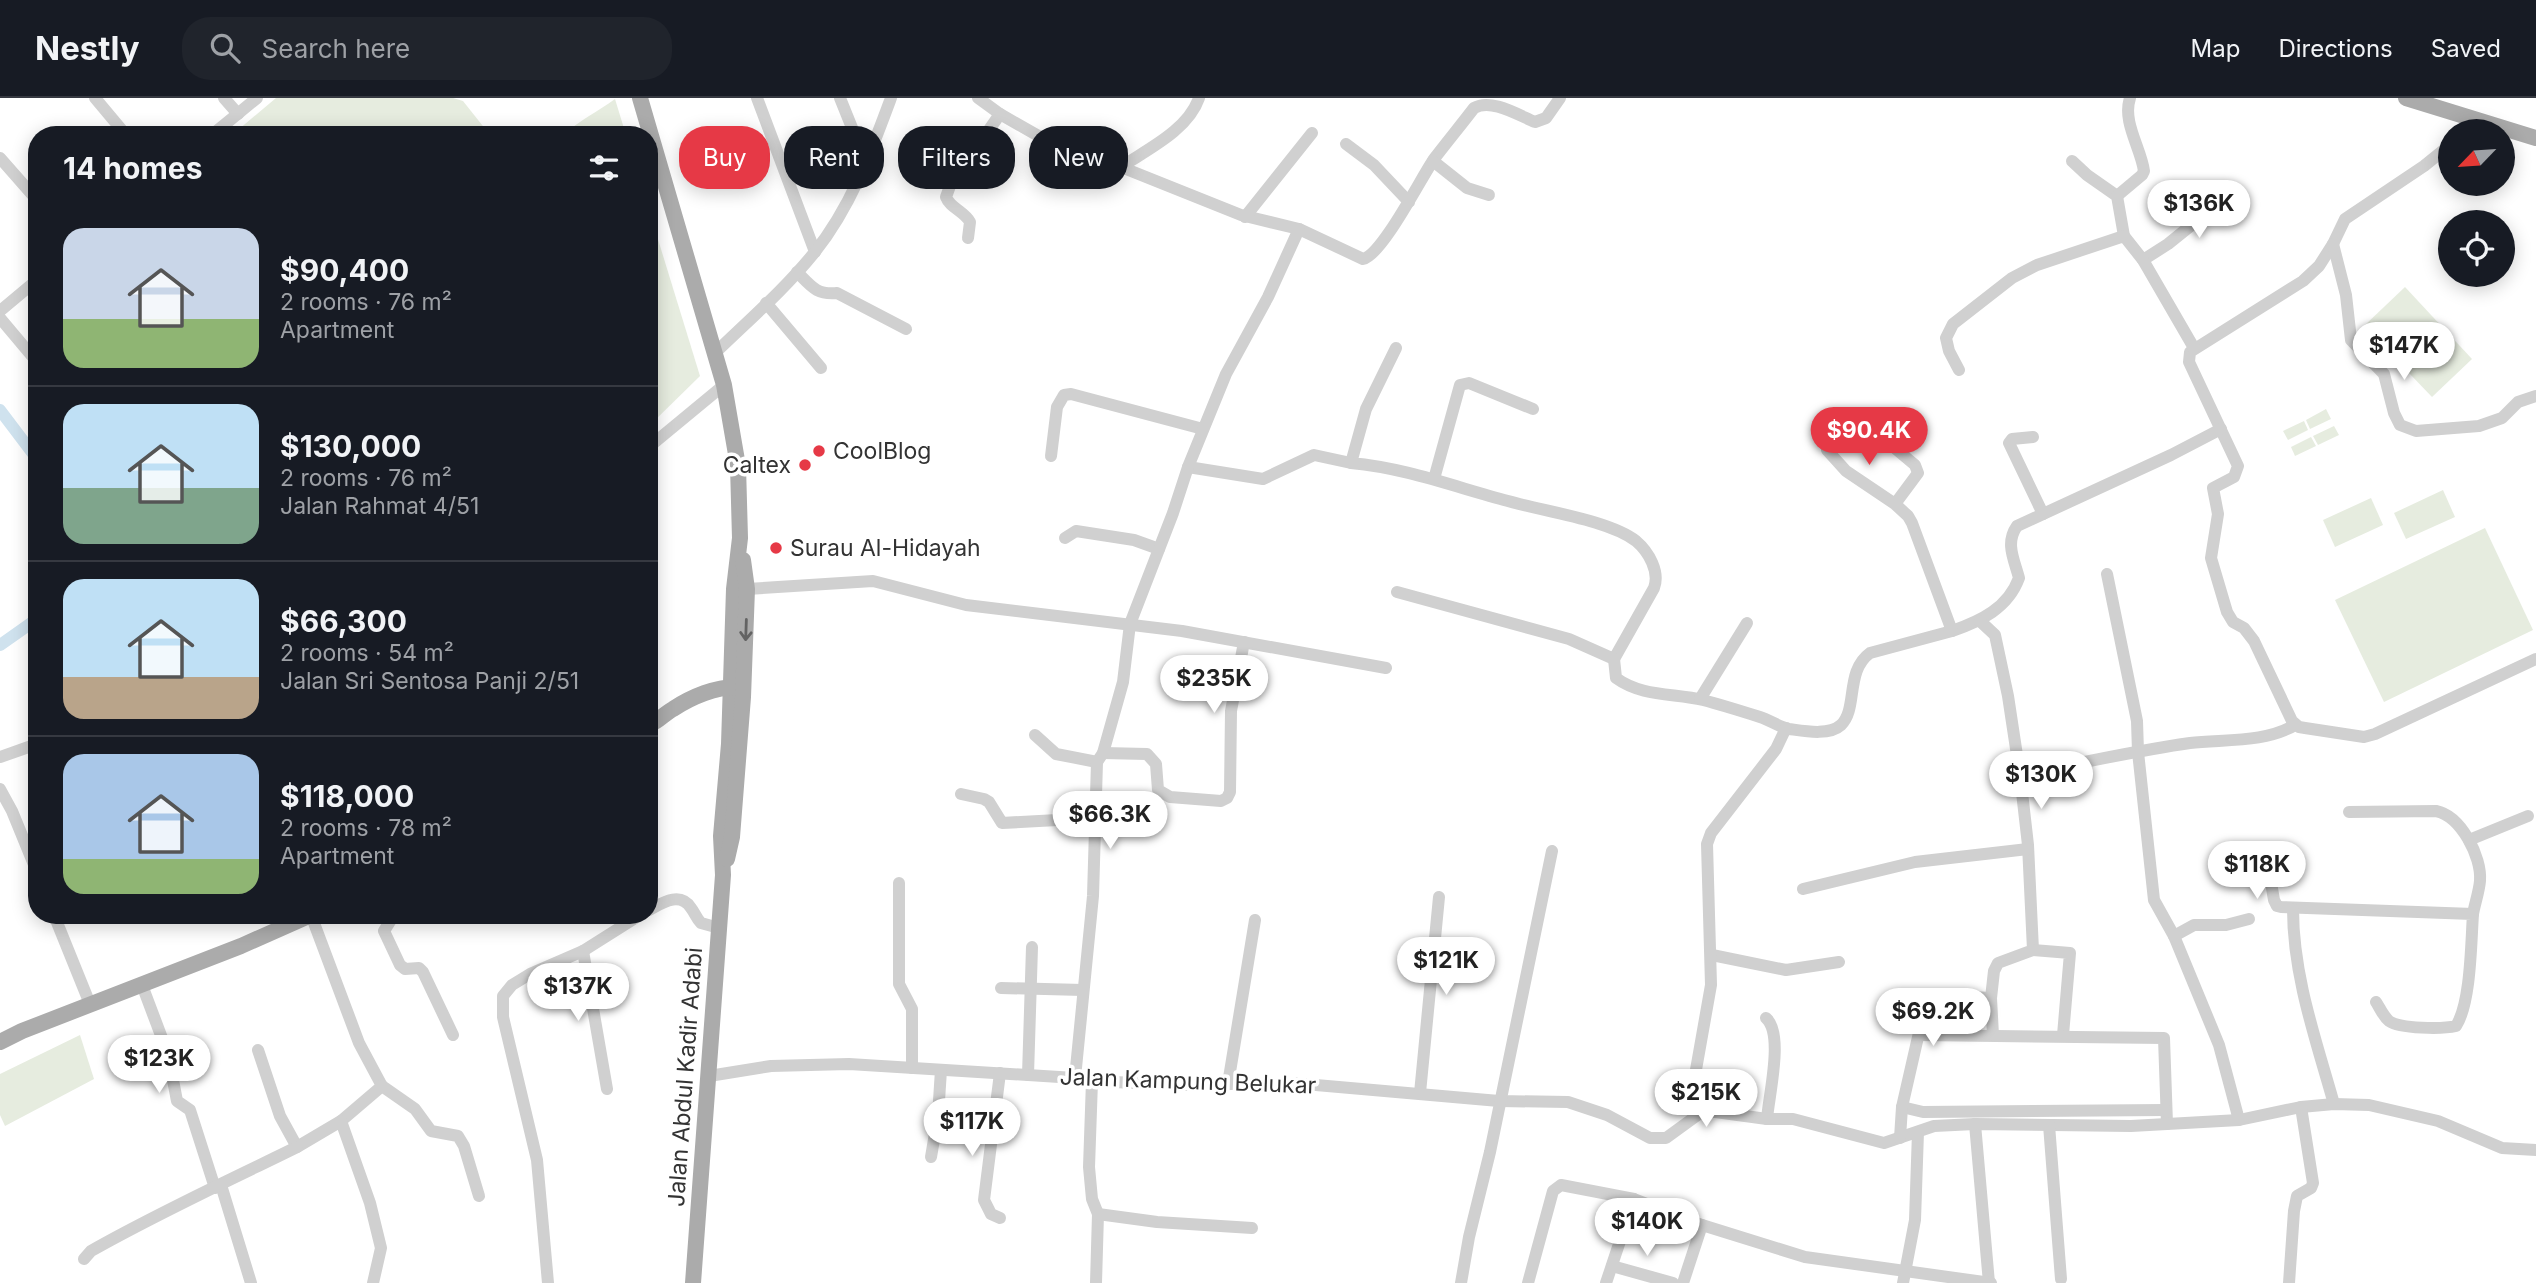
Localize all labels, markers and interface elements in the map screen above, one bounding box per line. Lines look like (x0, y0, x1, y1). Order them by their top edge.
search box (182, 17, 672, 80)
text: Nestly (35, 28, 140, 68)
icon: search (206, 29, 244, 67)
text: Search here (262, 33, 410, 64)
text: Map (2191, 34, 2240, 63)
text: Directions (2278, 34, 2393, 63)
text: Saved (2431, 34, 2501, 63)
north arrow (2438, 119, 2515, 196)
map controls (2438, 119, 2515, 287)
chip: Buy (679, 126, 770, 189)
chip: Rent (784, 126, 884, 189)
chip: Filters (898, 126, 1015, 189)
chip: New (1029, 126, 1128, 189)
icon: filters (585, 149, 623, 187)
text: 14 homes (63, 150, 202, 186)
pin: $136K (2150, 180, 2248, 240)
text: $136K (2163, 189, 2235, 217)
button: locate (2438, 210, 2515, 287)
text: $90,400 (280, 252, 409, 288)
icon: home (119, 256, 203, 340)
text: 2 rooms · 76 m² (280, 288, 452, 316)
text: Apartment (280, 316, 394, 344)
pin: $147K (2355, 322, 2453, 382)
text: $147K (2369, 331, 2439, 359)
pin: $90.4K (1812, 408, 1926, 467)
text: $90.4K (1827, 416, 1911, 444)
text: $130,000 (280, 428, 421, 464)
icon: home (119, 432, 203, 516)
place label: CoolBlog (833, 437, 931, 465)
marker: CoolBlog (811, 443, 827, 459)
place label: Caltex (723, 451, 791, 479)
marker: Caltex (797, 457, 813, 473)
text: 2 rooms · 76 m² (280, 464, 452, 492)
text: Jalan Rahmat 4/51 (280, 492, 479, 520)
place label: Surau Al-Hidayah (790, 534, 981, 562)
marker: Surau Al-Hidayah (768, 540, 784, 556)
text: $66,300 (280, 603, 407, 639)
icon: home (119, 607, 203, 691)
one-way arrow (739, 618, 752, 641)
text: 2 rooms · 54 m² (280, 639, 454, 667)
pin: $235K (1165, 656, 1263, 715)
text: $235K (1176, 664, 1252, 692)
text: Jalan Sri Sentosa Panji 2/51 (280, 667, 579, 695)
pin: $130K (1992, 752, 2090, 811)
text: $130K (2005, 760, 2077, 788)
text: $118,000 (280, 778, 414, 814)
icon: home (119, 782, 203, 866)
pin: $66.3K (1053, 792, 1167, 851)
text: $66.3K (1069, 800, 1151, 828)
text: 2 rooms · 78 m² (280, 814, 452, 842)
text: Apartment (280, 842, 394, 870)
pin: $118K (2208, 842, 2306, 901)
text: $118K (2224, 850, 2290, 878)
pin: $121K (1397, 937, 1495, 997)
street label: Jalan Abdul Kadir Adabi (662, 946, 708, 1208)
text: $121K (1413, 946, 1479, 974)
pin: $137K (529, 964, 627, 1023)
text: $137K (543, 972, 613, 1000)
pin: $69.2K (1876, 988, 1990, 1048)
text: $69.2K (1892, 997, 1974, 1025)
pin: $123K (110, 1035, 208, 1095)
text: $123K (124, 1044, 194, 1072)
street label: Jalan Kampung Belukar (1059, 1063, 1317, 1099)
pin: $215K (1657, 1070, 1755, 1129)
text: $215K (1671, 1078, 1741, 1106)
pin: $117K (923, 1098, 1021, 1158)
text: $117K (940, 1107, 1004, 1135)
pin: $140K (1598, 1198, 1696, 1258)
text: $140K (1611, 1207, 1683, 1235)

